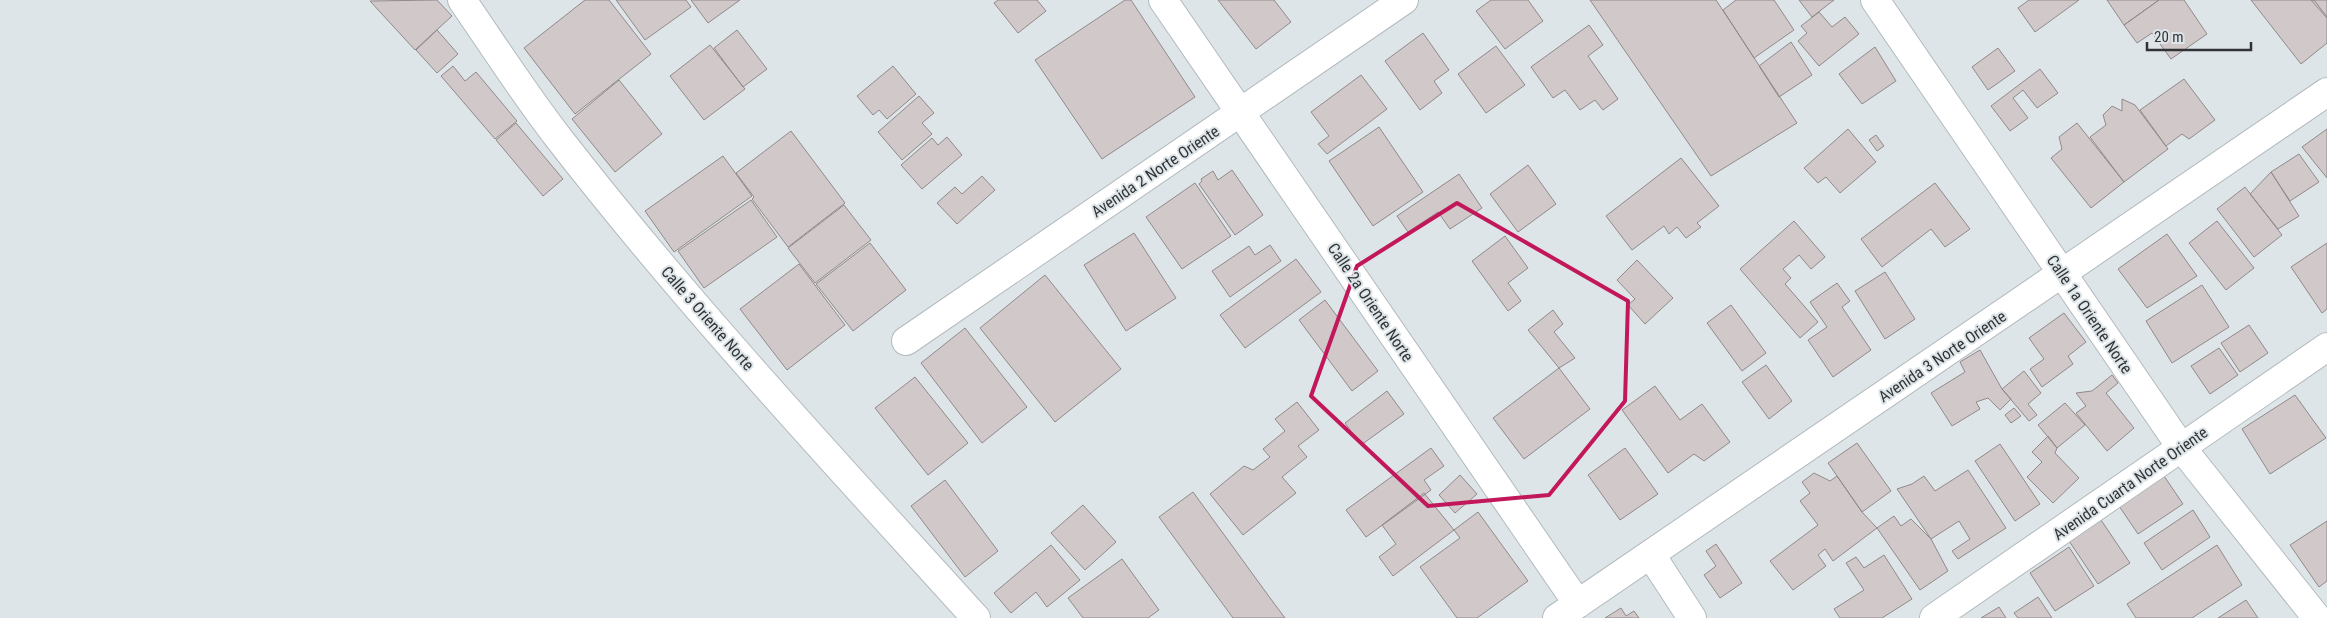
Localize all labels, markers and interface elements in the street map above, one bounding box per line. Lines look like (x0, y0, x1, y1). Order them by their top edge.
scale bar (2147, 20, 2251, 52)
text: 20 m (2154, 28, 2184, 46)
street label: Avenida 2 Norte Oriente (1088, 122, 1223, 221)
street label: Calle 2a Oriente Norte (1324, 239, 1417, 365)
street label: Calle 1a Oriente Norte (2043, 251, 2136, 377)
street label: Calle 3 Oriente Norte (657, 262, 758, 374)
street label: Avenida 3 Norte Oriente (1875, 307, 2010, 406)
street label: Avenida Cuarta Norte Oriente (2049, 423, 2211, 544)

